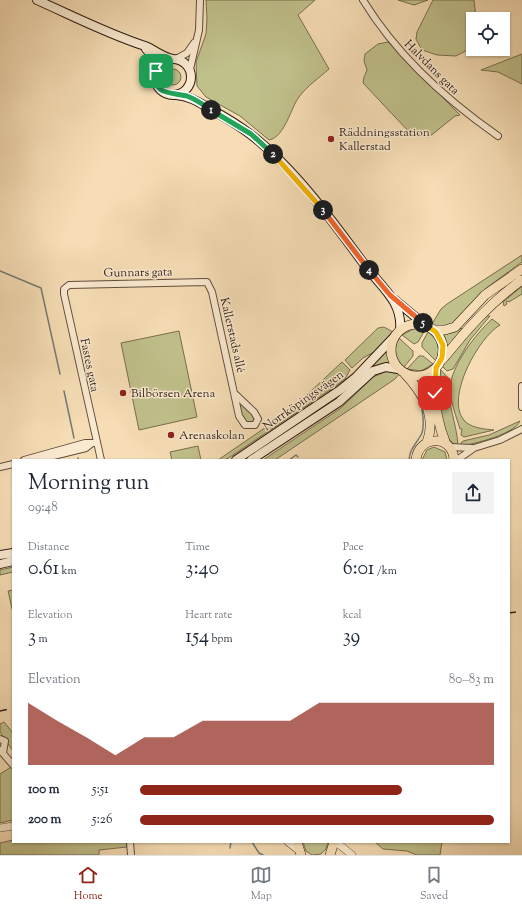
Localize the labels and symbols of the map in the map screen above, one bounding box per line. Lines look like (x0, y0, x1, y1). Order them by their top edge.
street label: Halvdans gata (400, 36, 463, 100)
pin (139, 54, 173, 88)
pin: 1 (201, 100, 221, 120)
place label: Räddningsstation Kallerstad (339, 124, 430, 156)
marker: Räddningsstation Kallerstad (326, 134, 336, 144)
pin: 2 (263, 144, 283, 164)
pin: 3 (313, 200, 333, 220)
pin: 4 (359, 260, 379, 280)
street label: Gunnars gata (103, 263, 173, 283)
street label: Kallerstads allé (215, 296, 250, 375)
pin: 5 (413, 313, 433, 333)
street label: Fastes gata (75, 337, 104, 394)
street label: Norrköpingsvägen (259, 366, 348, 436)
pin (418, 376, 452, 410)
place label: Bilbörsen Arena (131, 385, 216, 403)
marker: Bilbörsen Arena (118, 388, 128, 398)
place label: Arenaskolan (179, 427, 245, 445)
marker: Arenaskolan (166, 430, 176, 440)

